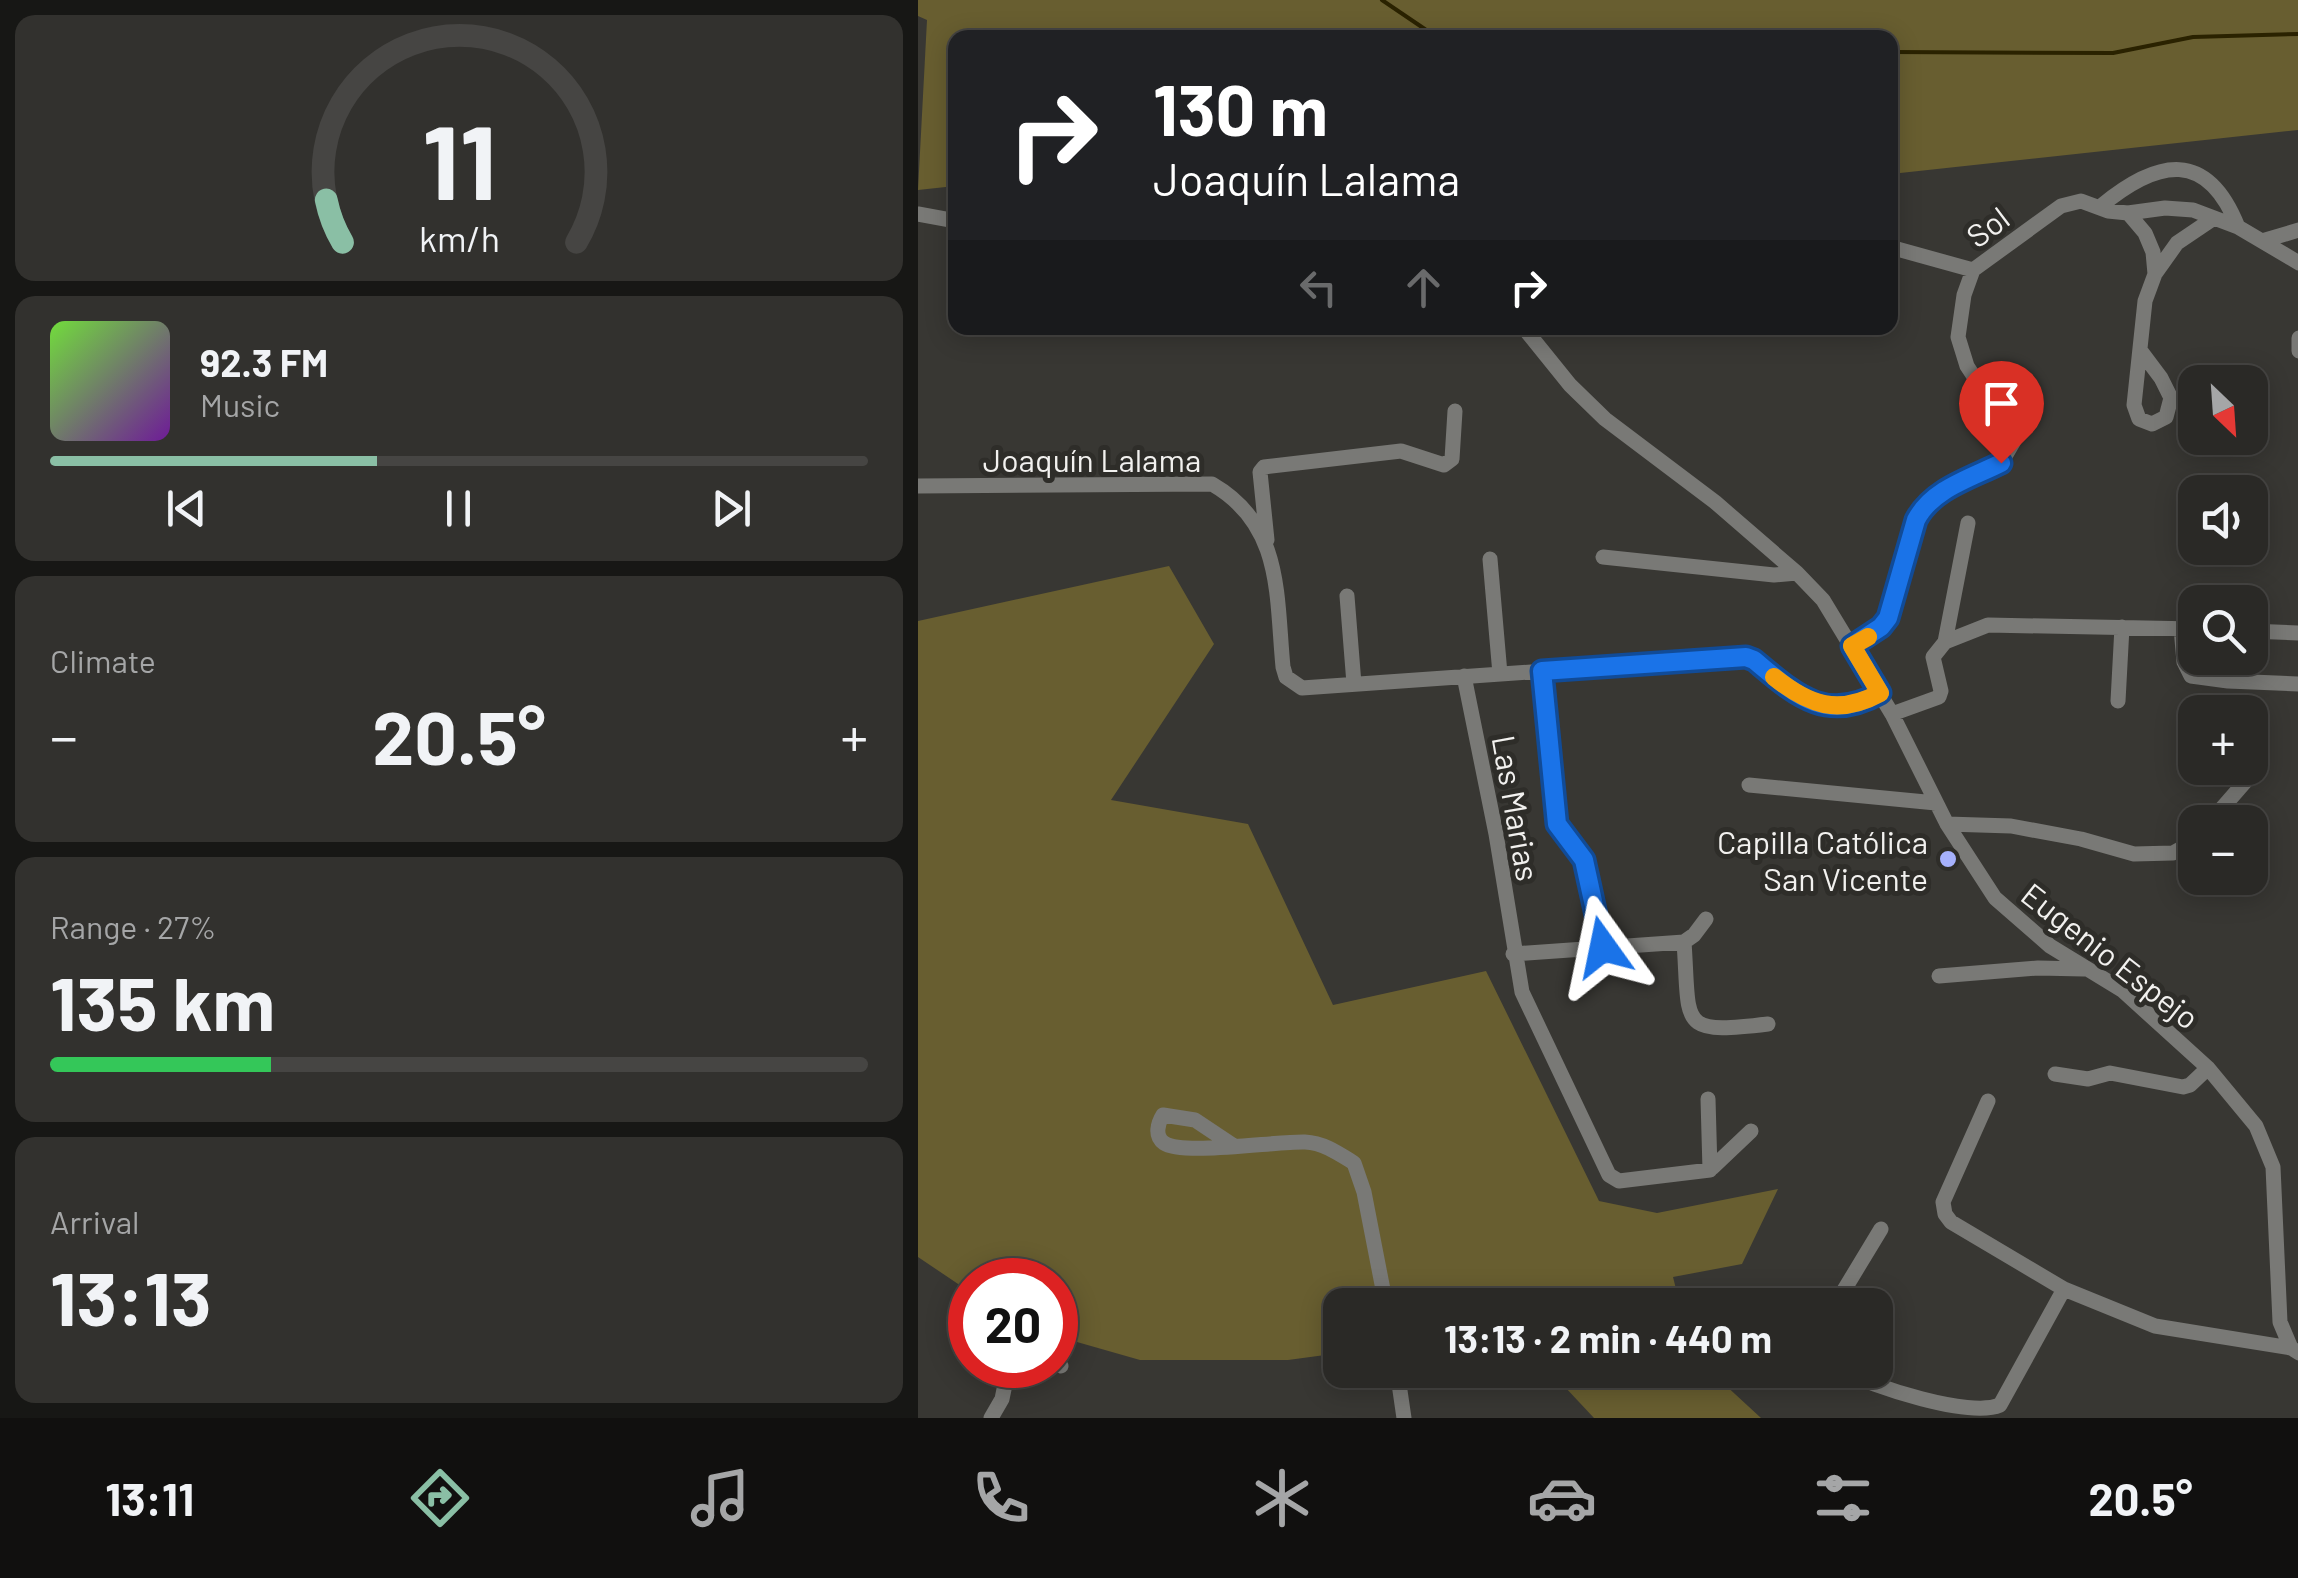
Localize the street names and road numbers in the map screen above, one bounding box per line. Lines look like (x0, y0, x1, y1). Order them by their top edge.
street label: Sol (1958, 198, 2016, 254)
street label: Joaquín Lalama (983, 440, 1201, 478)
street label: Las Marias (1486, 732, 1548, 884)
street label: Eugenio Espejo (2015, 874, 2207, 1036)

